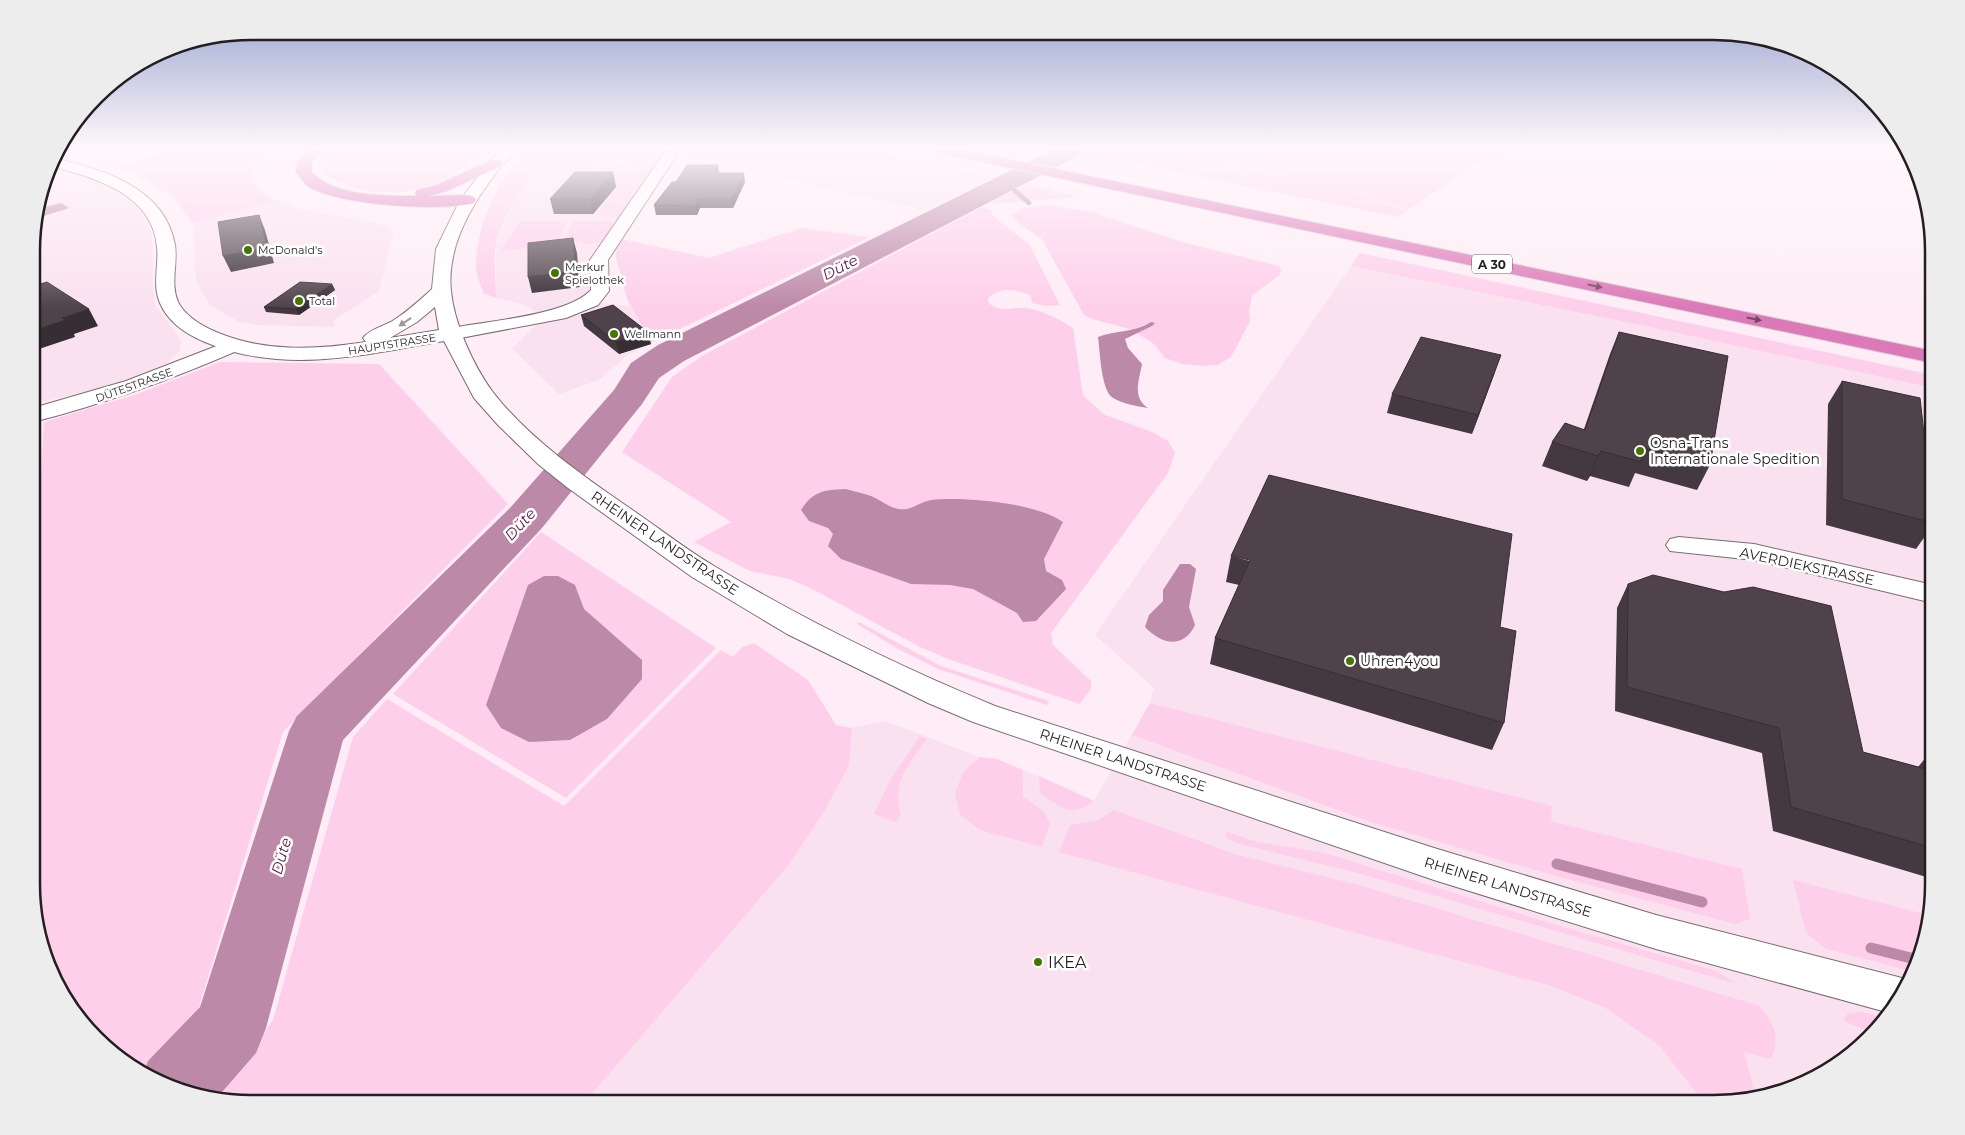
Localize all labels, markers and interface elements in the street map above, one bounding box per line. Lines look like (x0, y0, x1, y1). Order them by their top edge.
place label: McDonald's (258, 243, 323, 257)
marker: McDonald's (242, 244, 254, 256)
water label: Düte (819, 250, 861, 284)
road number: A 30 (1472, 254, 1512, 274)
place label: Merkur Spielothek (565, 260, 624, 287)
marker: Merkur Spielothek (549, 267, 561, 279)
one-way arrow (1587, 282, 1602, 290)
place label: Total (309, 294, 335, 308)
marker: Total (293, 295, 305, 307)
one-way arrow (1746, 315, 1761, 323)
one-way arrow (398, 317, 411, 327)
place label: Wellmann (624, 327, 681, 341)
marker: Wellmann (608, 328, 620, 340)
street label: HAUPTSTRASSE (347, 330, 437, 358)
street label: DÜTESTRASSE (94, 365, 174, 405)
place label: Osna-Trans Internationale Spedition (1650, 434, 1820, 468)
marker: Osna-Trans Internationale Spedition (1634, 445, 1646, 457)
street label: RHEINER LANDSTRASSE (588, 487, 742, 599)
water label: Düte (500, 504, 540, 544)
street label: AVERDIEKSTRASSE (1738, 543, 1876, 589)
place label: Uhren4you (1360, 652, 1439, 670)
marker: Uhren4you (1344, 655, 1356, 667)
street label: RHEINER LANDSTRASSE (1037, 725, 1209, 795)
water label: Düte (267, 835, 295, 877)
street label: RHEINER LANDSTRASSE (1422, 853, 1594, 921)
place label: IKEA (1048, 953, 1087, 972)
marker: IKEA (1032, 956, 1044, 968)

